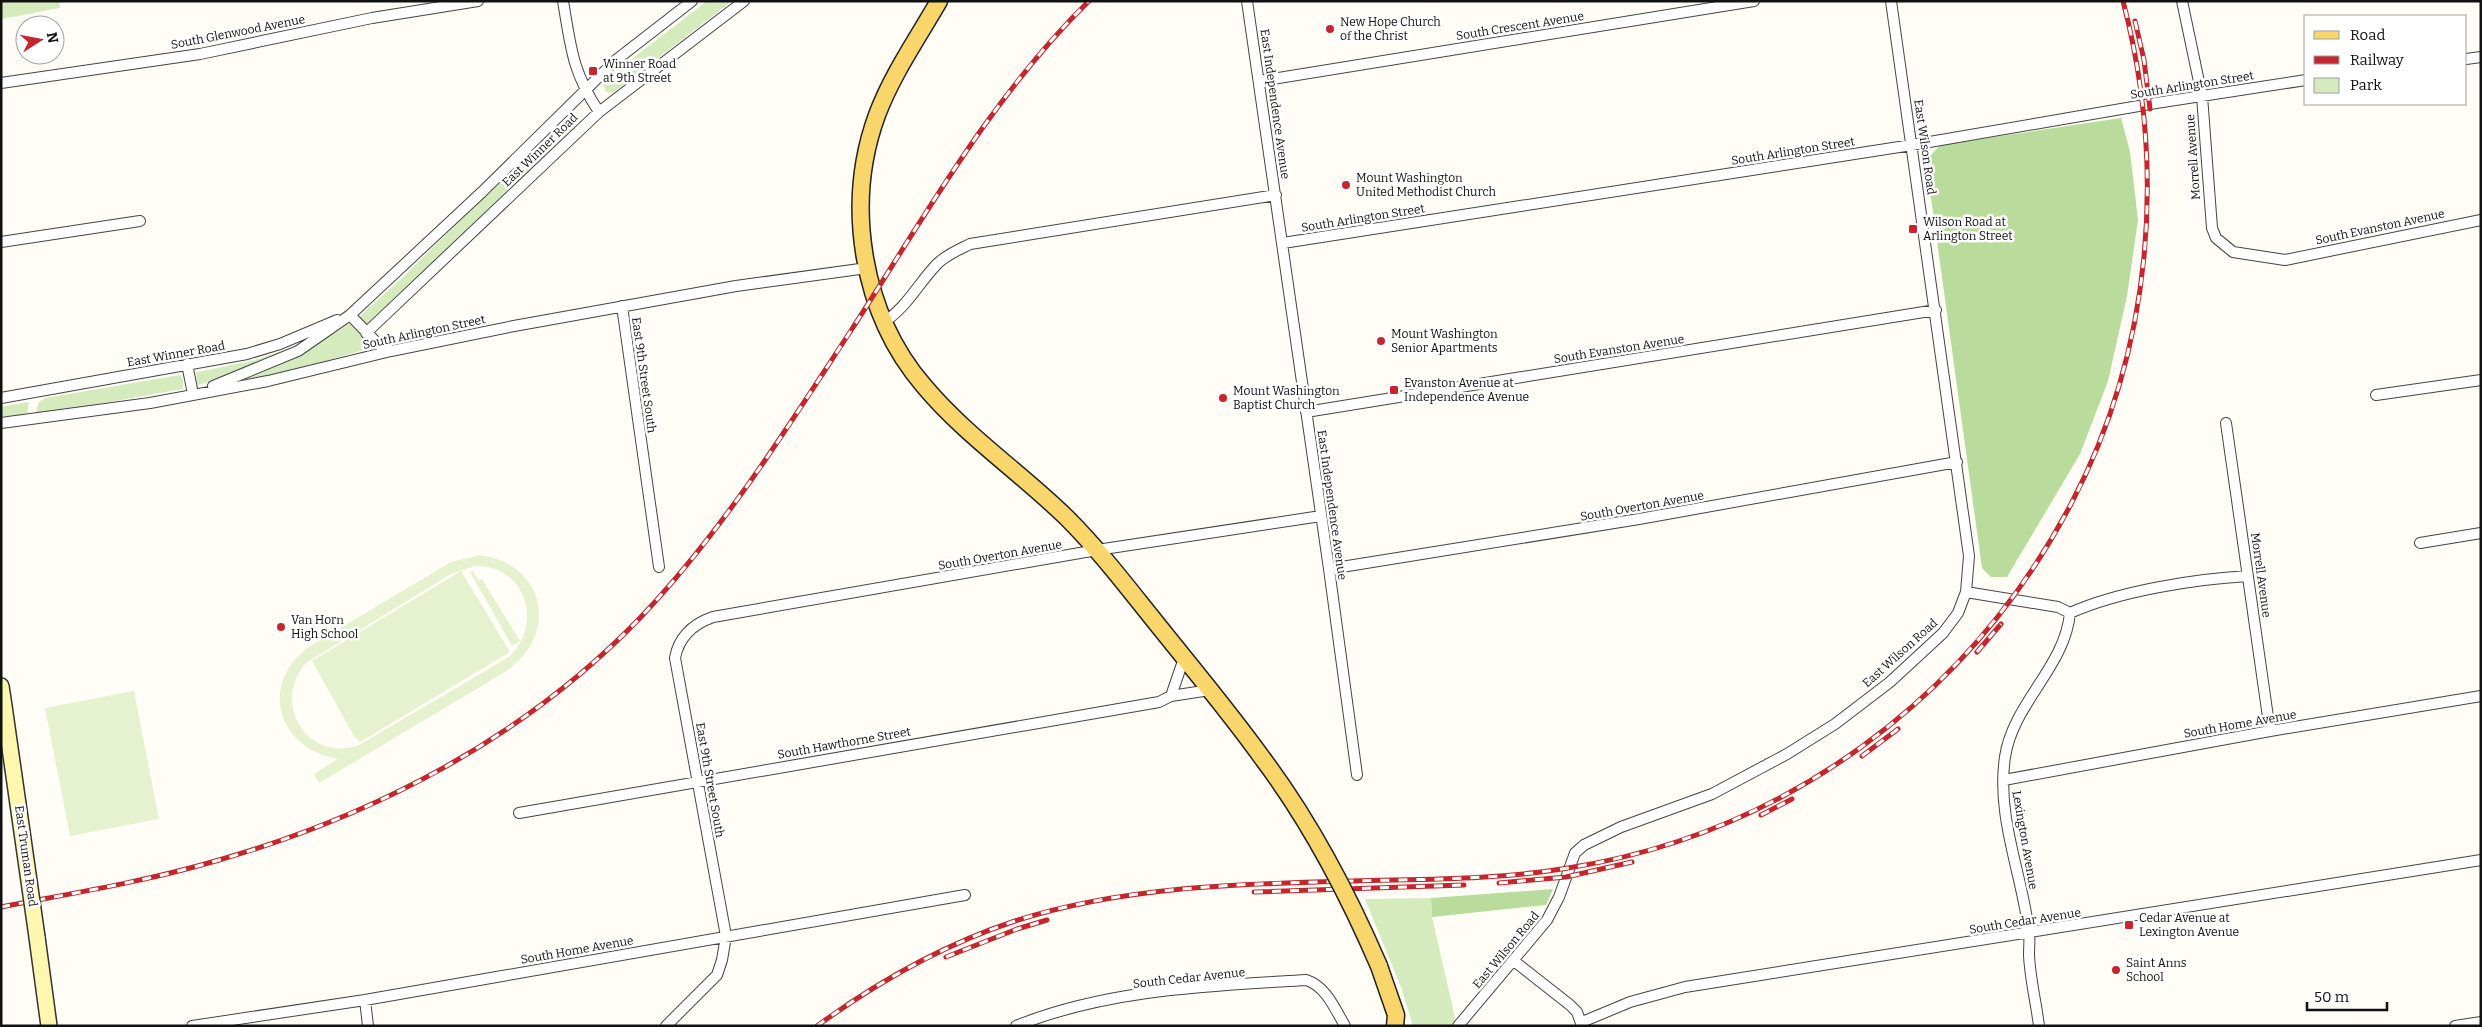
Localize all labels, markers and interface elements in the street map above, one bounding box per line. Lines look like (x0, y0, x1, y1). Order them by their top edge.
street label: South Crescent Avenue (1455, 9, 1585, 43)
street label: South Glenwood Avenue (170, 12, 306, 52)
north arrow (15, 15, 65, 65)
place label: New Hope Church of the Christ (1340, 15, 1441, 43)
legend (2304, 15, 2467, 105)
marker: New Hope Church of the Christ (1324, 23, 1336, 35)
text: Road (2350, 26, 2385, 44)
street label: East Independence Avenue (1258, 28, 1292, 180)
text: N (43, 31, 62, 45)
text: Railway (2350, 51, 2404, 69)
place label: Winner Road at 9th Street (603, 57, 676, 85)
marker: Winner Road at 9th Street (587, 65, 599, 77)
street label: South Arlington Street (2129, 68, 2255, 102)
text: Park (2350, 76, 2382, 94)
street label: East Wilson Road (1911, 99, 1939, 195)
street label: East Winner Road (499, 110, 581, 190)
street label: Morrell Avenue (2183, 114, 2203, 200)
street label: South Arlington Street (1730, 134, 1856, 168)
place label: Mount Washington United Methodist Church (1356, 171, 1496, 199)
marker: Mount Washington United Methodist Church (1340, 179, 1352, 191)
street label: South Arlington Street (1300, 201, 1426, 235)
street label: South Evanston Avenue (2314, 206, 2446, 248)
place label: Wilson Road at Arlington Street (1923, 215, 2013, 243)
marker: Wilson Road at Arlington Street (1907, 223, 1919, 235)
street label: South Arlington Street (361, 312, 487, 352)
street label: East 9th Street South (629, 316, 659, 434)
place label: Mount Washington Senior Apartments (1391, 327, 1498, 355)
street label: South Evanston Avenue (1553, 332, 1685, 366)
marker: Mount Washington Senior Apartments (1375, 335, 1387, 347)
street label: East Winner Road (126, 338, 226, 370)
place label: Evanston Avenue at Independence Avenue (1404, 376, 1529, 404)
place label: Mount Washington Baptist Church (1233, 384, 1340, 412)
marker: Evanston Avenue at Independence Avenue (1388, 384, 1400, 396)
marker: Mount Washington Baptist Church (1217, 392, 1229, 404)
street label: East Independence Avenue (1315, 429, 1349, 581)
street label: South Overton Avenue (1579, 488, 1705, 524)
street label: Morrell Avenue (2248, 532, 2274, 618)
street label: South Overton Avenue (937, 537, 1063, 573)
place label: Van Horn High School (291, 613, 359, 641)
street label: East Wilson Road (1860, 616, 1940, 690)
marker: Van Horn High School (275, 621, 287, 633)
street label: South Home Avenue (2182, 707, 2298, 741)
street label: East 9th Street South (693, 721, 727, 839)
street label: South Hawthorne Street (776, 724, 912, 762)
street label: Lexington Avenue (2009, 789, 2041, 891)
street label: East Truman Road (12, 805, 40, 907)
street label: South Cedar Avenue (1968, 905, 2082, 937)
street label: East Wilson Road (1470, 909, 1542, 991)
place label: Cedar Avenue at Lexington Avenue (2139, 911, 2239, 939)
marker: Cedar Avenue at Lexington Avenue (2123, 919, 2135, 931)
street label: South Home Avenue (519, 933, 635, 967)
place label: Saint Anns School (2126, 956, 2187, 984)
marker: Saint Anns School (2110, 964, 2122, 976)
street label: South Cedar Avenue (1132, 965, 1246, 991)
scale bar (2307, 980, 2387, 1012)
text: 50 m (2314, 988, 2350, 1006)

